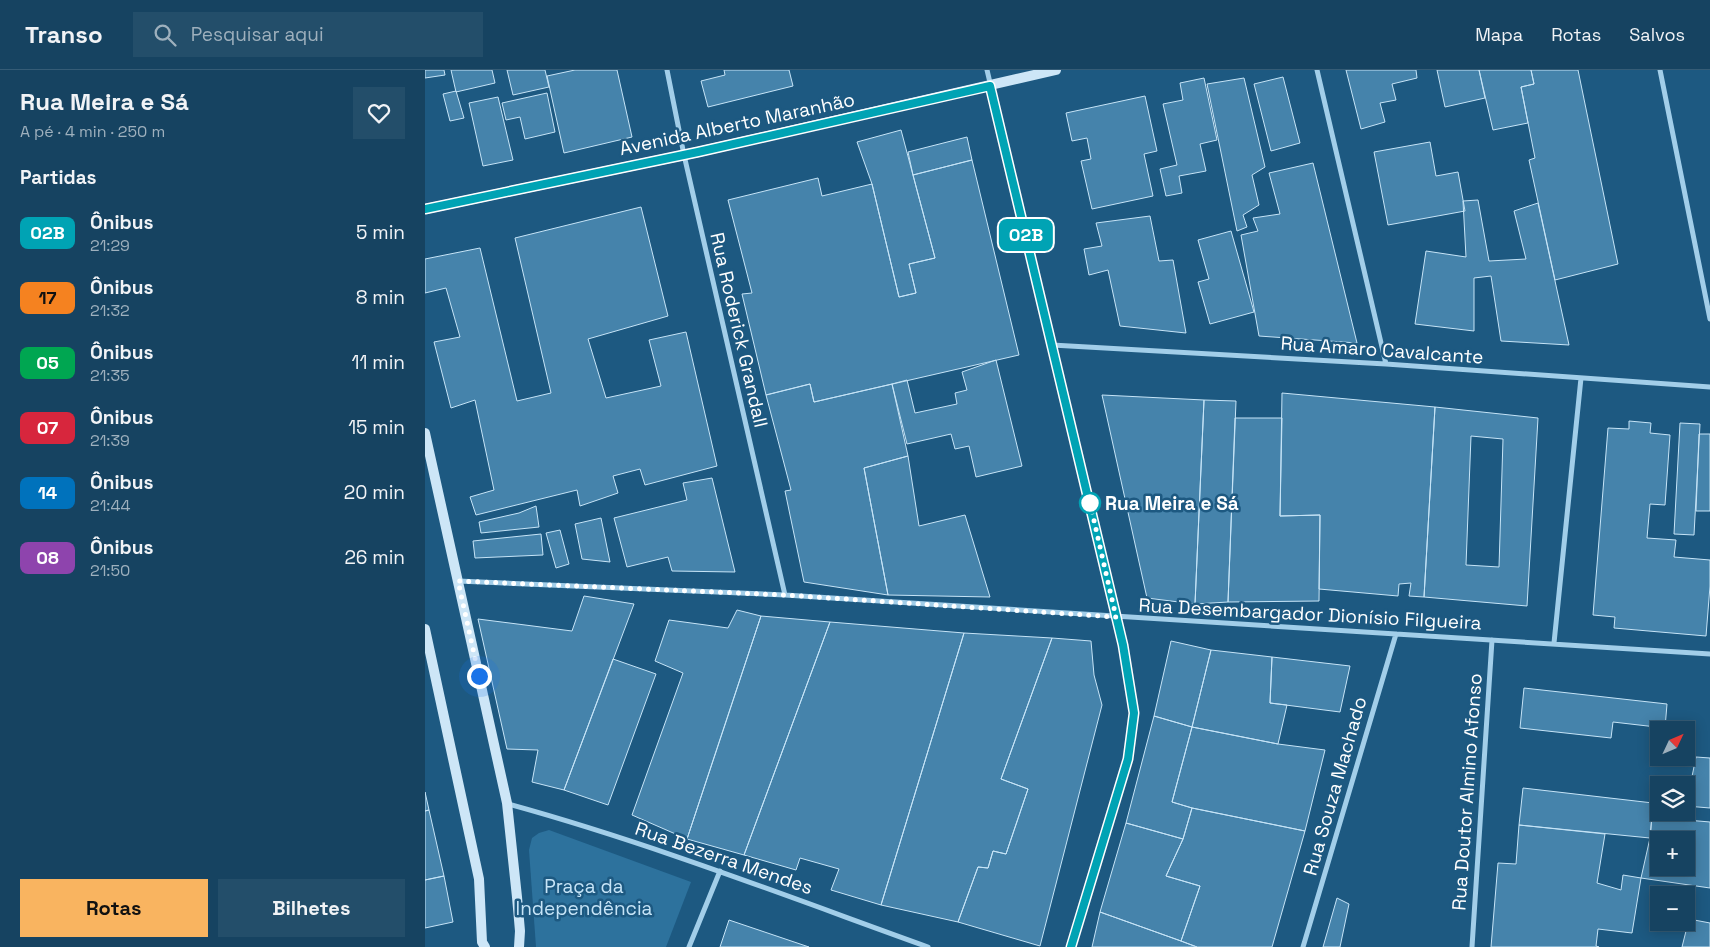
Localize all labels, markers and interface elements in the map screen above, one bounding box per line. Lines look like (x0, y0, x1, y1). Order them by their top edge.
search box (133, 12, 483, 57)
text: Transo (25, 19, 103, 50)
icon: search (151, 21, 179, 49)
text: Pesquisar aqui (191, 22, 324, 47)
text: Mapa (1475, 23, 1523, 46)
text: Rotas (1551, 23, 1601, 46)
text: Salvos (1629, 23, 1685, 46)
text: Rua Meira e Sá (20, 86, 189, 117)
button: heart (353, 87, 405, 139)
street label: Avenida Alberto Maranhão (617, 87, 857, 161)
text: A pé · 4 min · 250 m (20, 121, 165, 142)
text: Partidas (20, 165, 97, 190)
text: Ônibus (90, 210, 153, 235)
line badge: 02B (997, 219, 1055, 251)
text: 5 min (356, 220, 405, 245)
text: 02B (30, 221, 65, 244)
text: 02B (1009, 223, 1043, 246)
street label: Rua Roderick Grandall (704, 230, 774, 430)
text: 21:29 (90, 235, 130, 256)
text: Ônibus (90, 275, 153, 300)
text: 8 min (356, 285, 405, 310)
text: 17 (38, 286, 57, 309)
text: 21:32 (90, 300, 130, 321)
street label: Rua Amaro Cavalcante (1280, 330, 1484, 370)
text: Ônibus (90, 340, 153, 365)
text: 11 min (352, 350, 405, 375)
text: 05 (36, 351, 59, 374)
text: 21:35 (90, 365, 130, 386)
text: Ônibus (90, 405, 153, 430)
text: 15 min (348, 415, 405, 440)
text: 07 (37, 416, 58, 439)
text: 21:39 (90, 430, 130, 451)
text: Ônibus (90, 470, 153, 495)
text: 20 min (344, 480, 405, 505)
text: 14 (38, 481, 57, 504)
place label: Rua Meira e Sá (1105, 491, 1239, 516)
marker: Rua Meira e Sá (1079, 492, 1101, 514)
text: 21:44 (90, 495, 130, 516)
text: Ônibus (90, 535, 153, 560)
text: 26 min (344, 545, 405, 570)
text: 08 (36, 546, 59, 569)
text: 21:50 (90, 560, 130, 581)
street label: Rua Desembargador Dionísio Filgueira (1138, 593, 1482, 635)
your location (467, 664, 492, 689)
street label: Rua Doutor Almino Afonso (1446, 673, 1488, 911)
street label: Rua Souza Machado (1298, 694, 1372, 878)
north arrow (1650, 721, 1695, 766)
map controls (1650, 721, 1695, 931)
button: layers (1650, 776, 1695, 821)
street label: Rua Bezerra Mendes (632, 816, 816, 900)
button: + (1650, 831, 1695, 876)
park label: Praça da Independência (516, 874, 653, 921)
button: Rotas (20, 879, 208, 937)
button: Bilhetes (218, 879, 405, 937)
button: − (1650, 886, 1695, 931)

